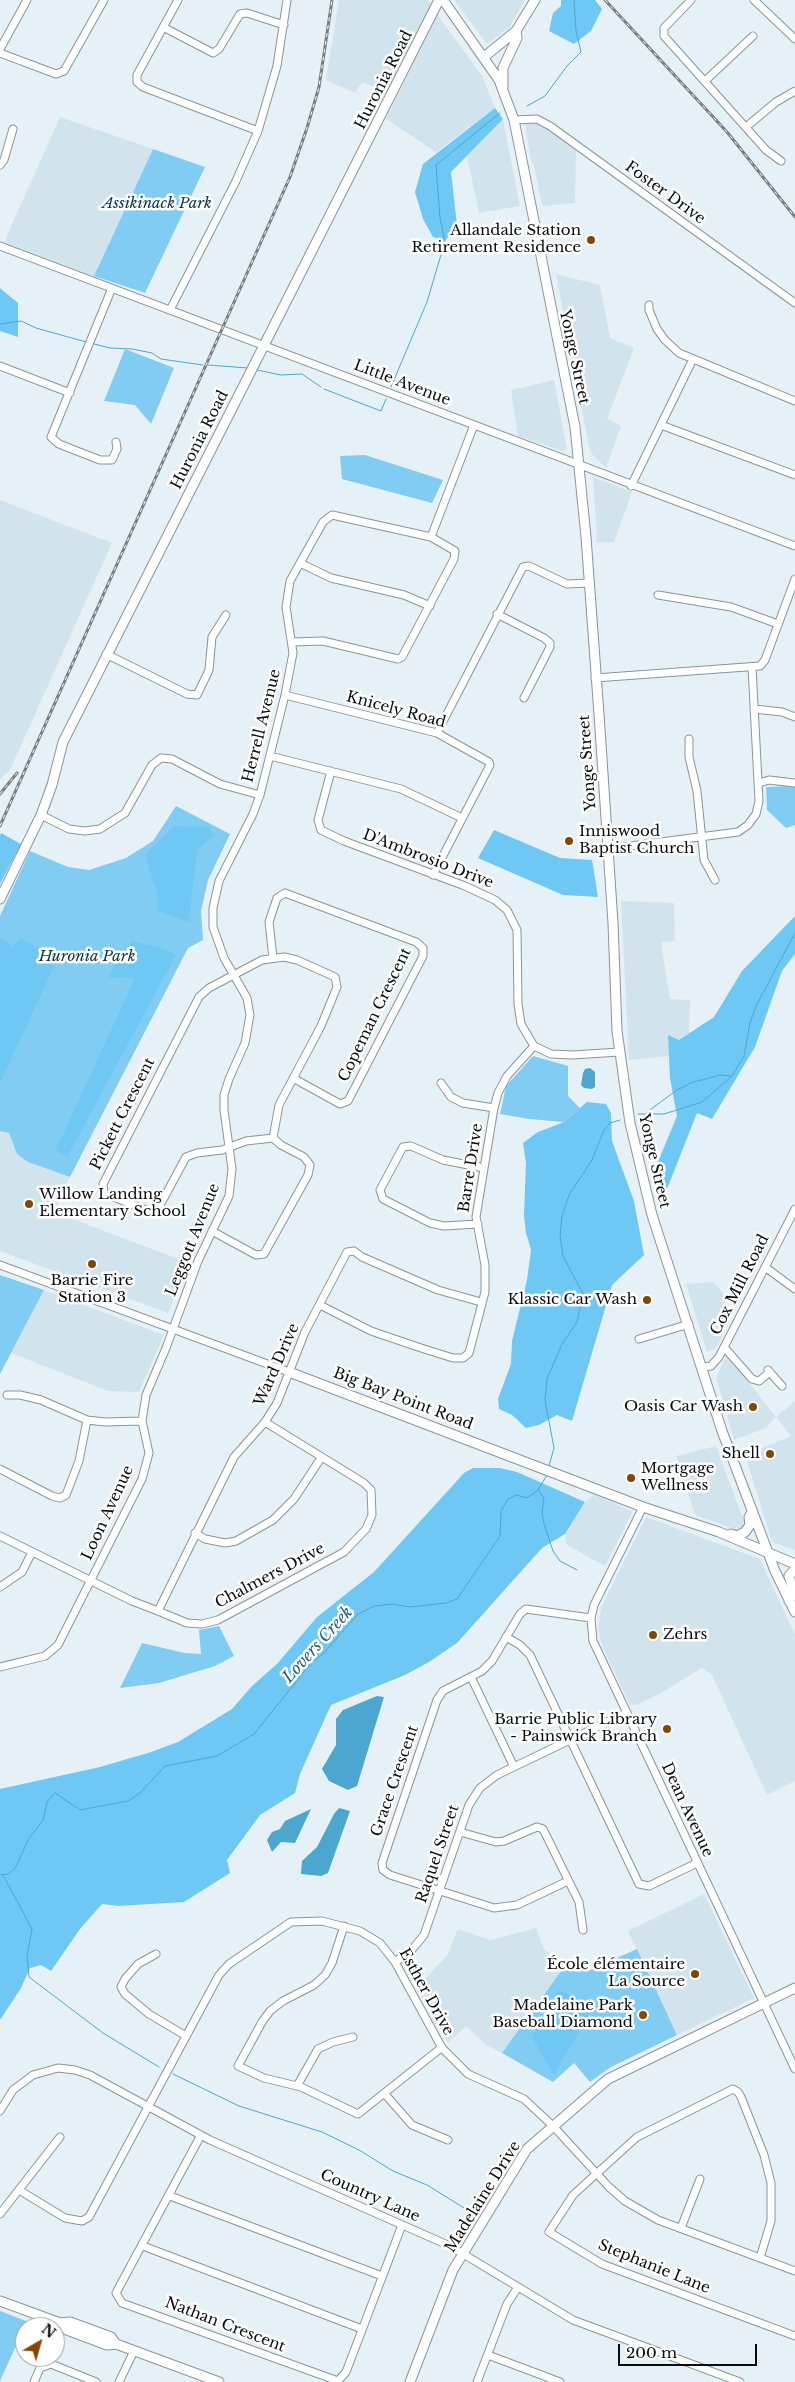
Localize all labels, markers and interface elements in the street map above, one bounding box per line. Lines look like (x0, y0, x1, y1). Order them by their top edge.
street label: Huronia Road (351, 28, 417, 132)
street label: Foster Drive (621, 158, 709, 228)
park label: Assikinack Park (102, 195, 212, 213)
place label: Allandale Station Retirement Residence (411, 222, 581, 257)
marker: Allandale Station Retirement Residence (585, 234, 597, 246)
street label: Yonge Street (555, 308, 593, 406)
street label: Little Avenue (351, 356, 453, 410)
street label: Huronia Road (167, 388, 233, 492)
street label: Herrell Avenue (239, 668, 285, 784)
street label: Knicely Road (344, 688, 448, 732)
street label: Yonge Street (576, 714, 600, 812)
place label: Inniswood Baptist Church (579, 823, 694, 858)
street label: D'Ambrosio Drive (360, 826, 496, 892)
marker: Inniswood Baptist Church (563, 835, 575, 847)
street label: Copeman Crescent (335, 945, 415, 1085)
park label: Huronia Park (39, 948, 135, 966)
street label: Pickett Crescent (87, 1055, 159, 1173)
street label: Yonge Street (634, 1112, 674, 1210)
street label: Barre Drive (455, 1122, 487, 1214)
street label: Leggott Avenue (162, 1181, 224, 1299)
place label: Willow Landing Elementary School (39, 1186, 186, 1221)
marker: Willow Landing Elementary School (23, 1198, 35, 1210)
street label: Cox Mill Road (707, 1232, 773, 1338)
marker: Barrie Fire Station 3 (86, 1258, 98, 1270)
place label: Barrie Fire Station 3 (51, 1272, 133, 1307)
place label: Klassic Car Wash (507, 1291, 637, 1309)
marker: Klassic Car Wash (641, 1294, 653, 1306)
street label: Ward Drive (251, 1321, 303, 1409)
street label: Big Bay Point Road (331, 1364, 475, 1434)
place label: Oasis Car Wash (624, 1398, 743, 1416)
marker: Oasis Car Wash (747, 1401, 759, 1413)
place label: Shell (722, 1445, 760, 1463)
marker: Shell (764, 1448, 776, 1460)
place label: Mortgage Wellness (641, 1460, 714, 1495)
street label: Loon Avenue (78, 1463, 138, 1563)
marker: Mortgage Wellness (625, 1472, 637, 1484)
street label: Chalmers Drive (212, 1540, 328, 1612)
water label: Lovers Creek (279, 1603, 357, 1687)
place label: Zehrs (663, 1626, 707, 1644)
marker: Zehrs (647, 1629, 659, 1641)
place label: Barrie Public Library - Painswick Branch (494, 1711, 657, 1746)
street label: Grace Crescent (368, 1723, 422, 1839)
marker: Barrie Public Library - Painswick Branch (661, 1723, 673, 1735)
street label: Dean Avenue (657, 1760, 717, 1860)
street label: Raquel Street (413, 1802, 463, 1906)
street label: Esther Drive (395, 1945, 457, 2039)
place label: École élémentaire La Source (547, 1956, 685, 1991)
marker: École élémentaire La Source (689, 1968, 701, 1980)
place label: Madelaine Park Baseball Diamond (493, 1997, 633, 2032)
marker: Madelaine Park Baseball Diamond (637, 2009, 649, 2021)
street label: Madelaine Drive (442, 2138, 524, 2256)
street label: Country Lane (317, 2166, 423, 2226)
street label: Stephanie Lane (595, 2236, 713, 2298)
street label: Nathan Crescent (162, 2294, 288, 2356)
north arrow (15, 2317, 65, 2367)
text: N (38, 2320, 59, 2342)
scale bar (620, 2334, 759, 2366)
text: 200 m (626, 2343, 677, 2362)

